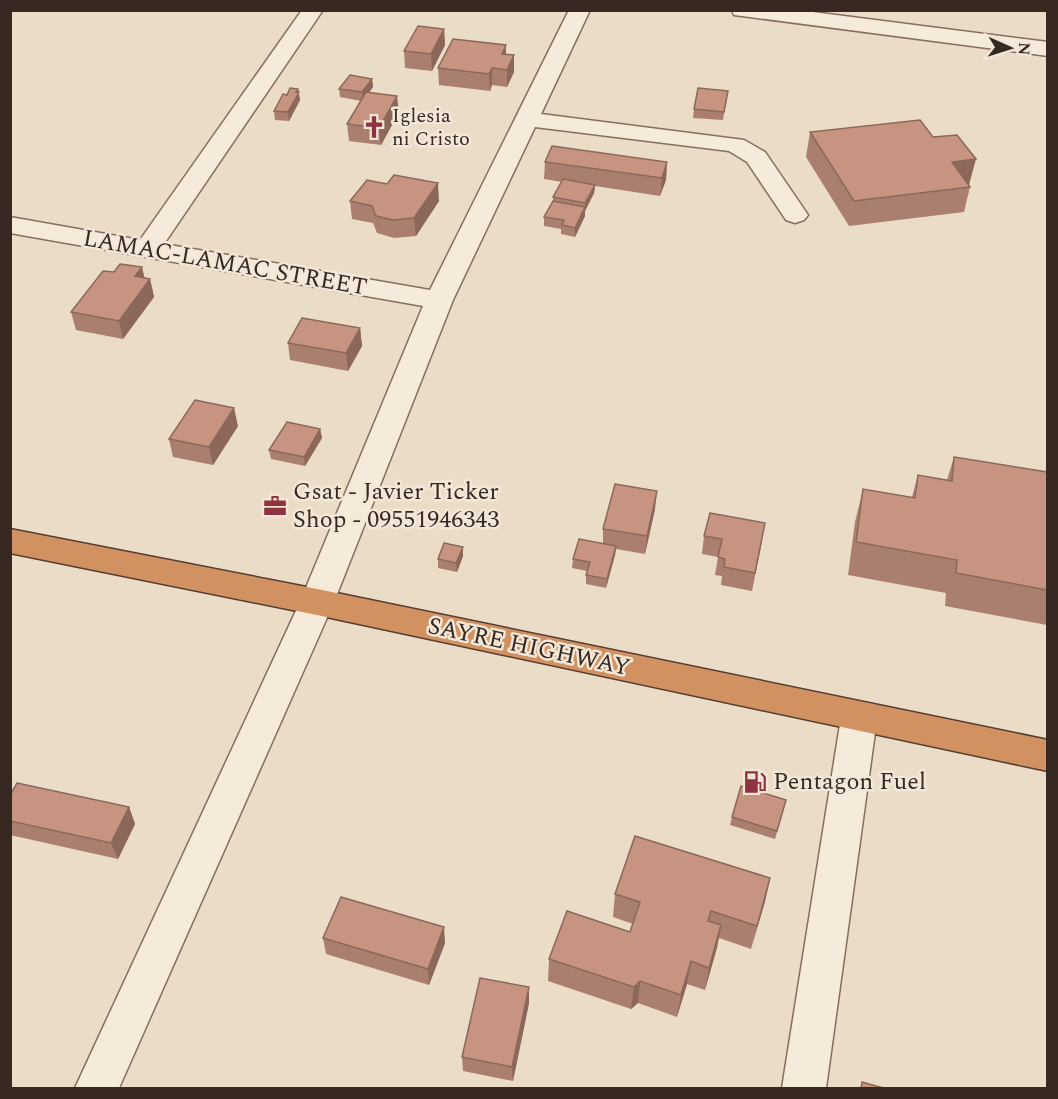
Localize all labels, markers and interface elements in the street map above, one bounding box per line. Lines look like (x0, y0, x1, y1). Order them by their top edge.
north arrow (980, 18, 1040, 78)
text: N (1012, 42, 1036, 56)
place label: Iglesia ni Cristo (392, 101, 470, 154)
church icon: Iglesia ni Cristo (361, 114, 387, 140)
street label: LAMAC-LAMAC STREET (80, 220, 370, 306)
place label: Gsat - Javier Ticker Shop - 09551946343 (293, 474, 499, 538)
office icon: Gsat - Javier Ticker Shop - 09551946343 (262, 493, 288, 519)
street label: SAYRE HIGHWAY (425, 608, 633, 686)
place label: Pentagon Fuel (773, 764, 926, 800)
fuel station icon: Pentagon Fuel (742, 769, 768, 795)

